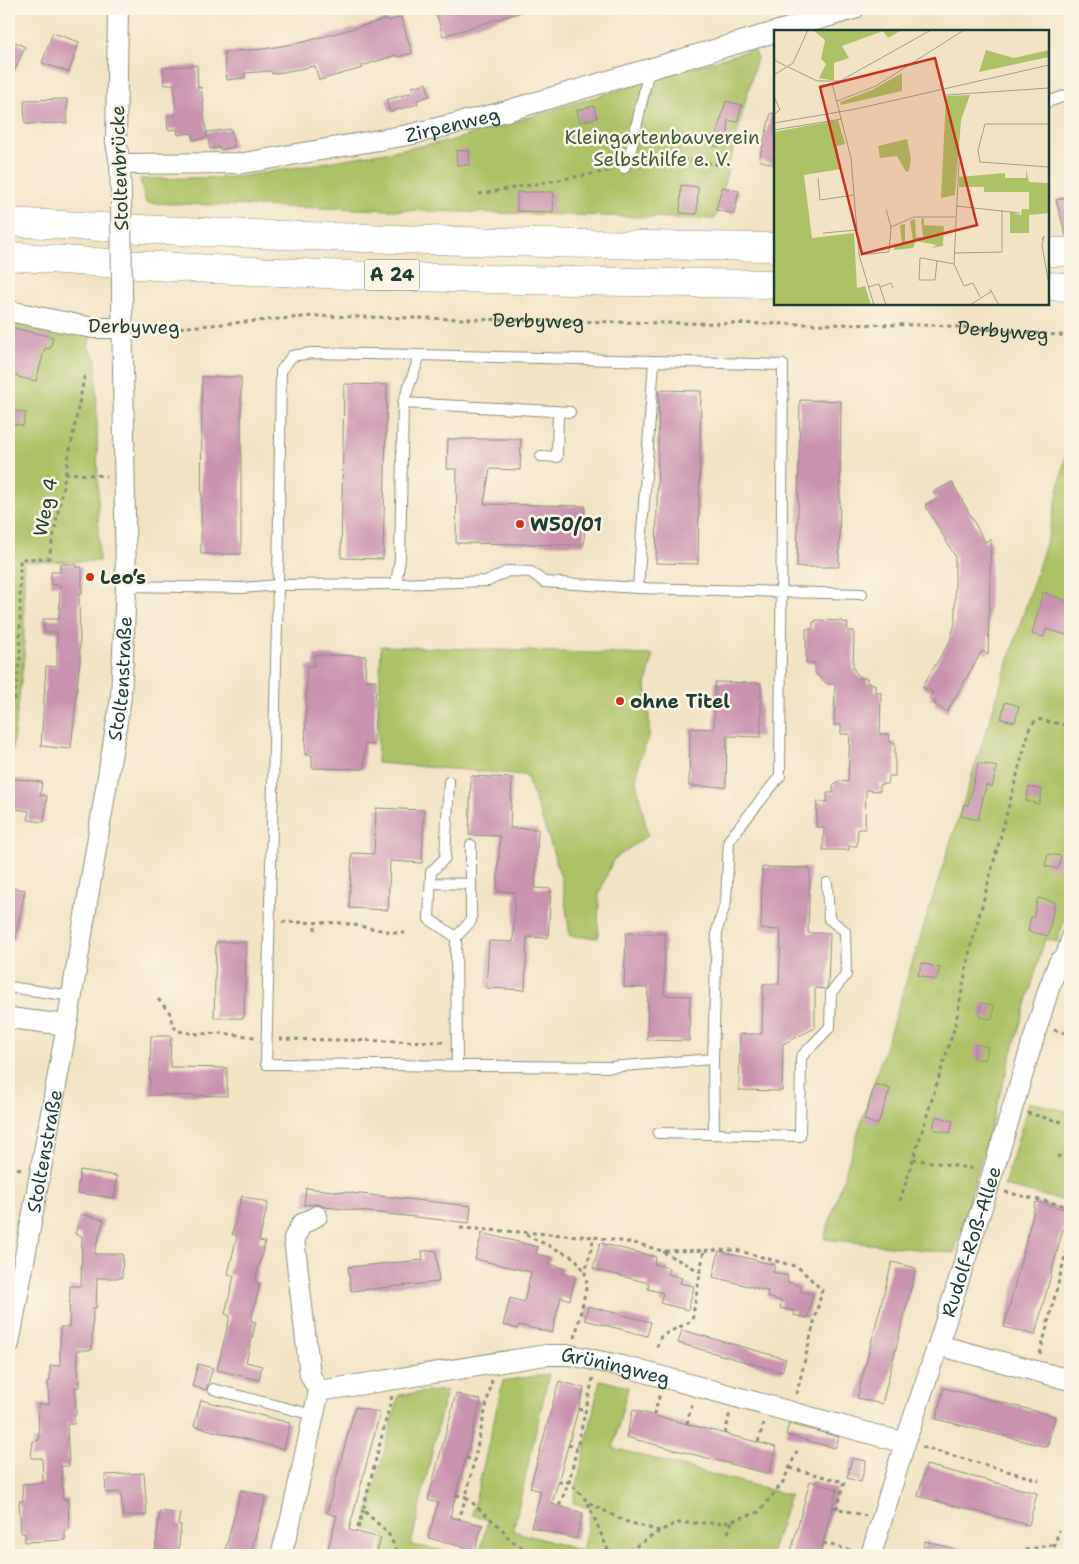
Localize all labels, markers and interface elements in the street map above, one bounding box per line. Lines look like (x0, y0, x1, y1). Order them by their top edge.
inset map (774, 30, 1049, 305)
street label: Zirpenweg (403, 102, 502, 148)
street label: Stoltenbrücke (105, 105, 134, 231)
park label: Kleingartenbauverein Selbsthilfe e. V. (564, 125, 760, 172)
road number: A 24 (364, 260, 420, 290)
street label: Derbyweg (492, 308, 584, 334)
street label: Derbyweg (88, 313, 180, 340)
street label: Derbyweg (956, 315, 1050, 347)
street label: Weg 4 (28, 476, 63, 539)
place label: W50/01 (530, 512, 602, 537)
marker: W50/01 (514, 518, 526, 530)
place label: Leo‘s (100, 565, 146, 590)
marker: Leo‘s (84, 571, 96, 583)
street label: Stoltenstraße (102, 616, 138, 743)
place label: ohne Titel (630, 689, 730, 714)
marker: ohne Titel (614, 695, 626, 707)
street label: Stoltenstraße (21, 1088, 68, 1215)
street label: Rudolf-Roß-Allee (936, 1163, 1007, 1320)
street label: Grüningweg (561, 1343, 673, 1391)

